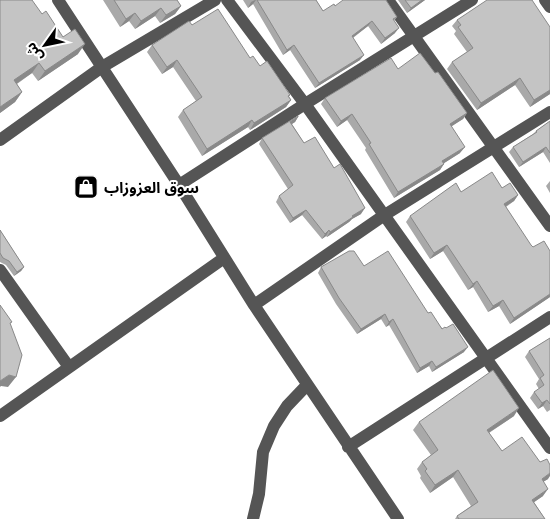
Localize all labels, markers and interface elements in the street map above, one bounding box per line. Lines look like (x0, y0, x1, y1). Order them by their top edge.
north arrow (20, 20, 70, 70)
text: ش (21, 39, 47, 65)
shop icon: سوق العزوزاب (73, 174, 99, 200)
place label: سوق العزوزاب (104, 178, 199, 197)

